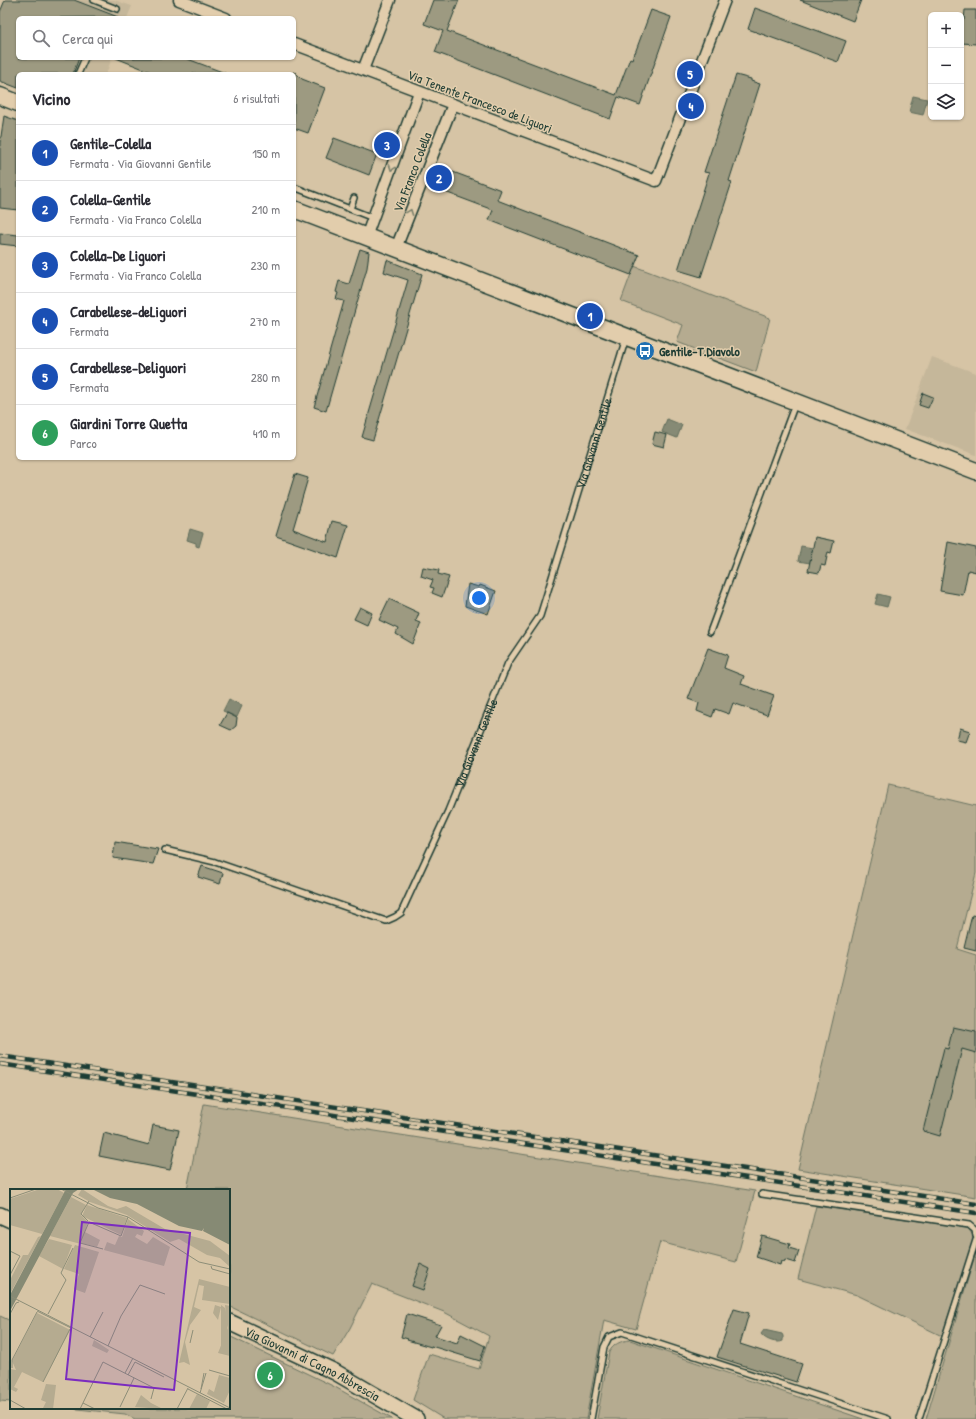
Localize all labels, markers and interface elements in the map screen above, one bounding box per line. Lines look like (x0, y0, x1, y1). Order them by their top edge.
map controls (928, 12, 964, 120)
button: + (928, 12, 964, 48)
search box (16, 16, 296, 60)
icon: search (30, 27, 52, 49)
text: Cerca qui (62, 28, 113, 49)
button: − (928, 48, 964, 84)
pin: 5 (677, 59, 703, 89)
street label: Via Tenente Francesco de Liguori (405, 65, 555, 137)
button: layers (928, 84, 964, 120)
text: Vicino (32, 87, 70, 110)
text: 6 risultati (233, 89, 280, 107)
pin: 4 (678, 91, 704, 121)
pin: 3 (374, 130, 400, 160)
street label: Via Franco Colella (389, 130, 435, 214)
text: Gentile-Colella (70, 133, 151, 154)
text: 1 (43, 144, 47, 162)
text: 150 m (252, 144, 280, 162)
text: Fermata · Via Giovanni Gentile (70, 154, 211, 172)
pin: 2 (426, 163, 452, 193)
one-way arrow (388, 165, 396, 172)
text: Colella-Gentile (70, 189, 151, 210)
text: 2 (42, 200, 48, 218)
text: 210 m (252, 200, 280, 218)
one-way arrow (406, 209, 414, 216)
text: Fermata · Via Franco Colella (70, 210, 201, 228)
text: Colella-De Liguori (70, 245, 166, 266)
text: 3 (42, 256, 48, 274)
text: 230 m (250, 256, 280, 274)
text: Fermata · Via Franco Colella (70, 266, 201, 284)
text: Carabellese-deLiguori (70, 301, 187, 322)
pin: 1 (577, 301, 603, 331)
text: 4 (43, 312, 47, 330)
text: 270 m (250, 312, 280, 330)
text: Fermata (70, 322, 109, 340)
bus stop icon: Gentile-T.Diavolo (634, 340, 656, 362)
place label: Gentile-T.Diavolo (659, 342, 741, 360)
text: Carabellese-Deliguori (70, 357, 186, 378)
text: 5 (42, 368, 48, 386)
text: 280 m (251, 368, 280, 386)
text: Fermata (70, 378, 109, 396)
street label: Via Giovanni Gentile (571, 396, 616, 491)
text: Giardini Torre Quetta (70, 413, 187, 434)
text: 6 (42, 424, 48, 442)
text: 410 m (253, 424, 280, 442)
text: Parco (70, 434, 97, 452)
your location (469, 588, 489, 608)
street label: Via Giovanni Gentile (450, 696, 502, 790)
inset map (10, 1189, 230, 1409)
street label: Via Giovanni di Cagno Abbrescia (242, 1322, 383, 1405)
pin: 6 (257, 1360, 283, 1390)

